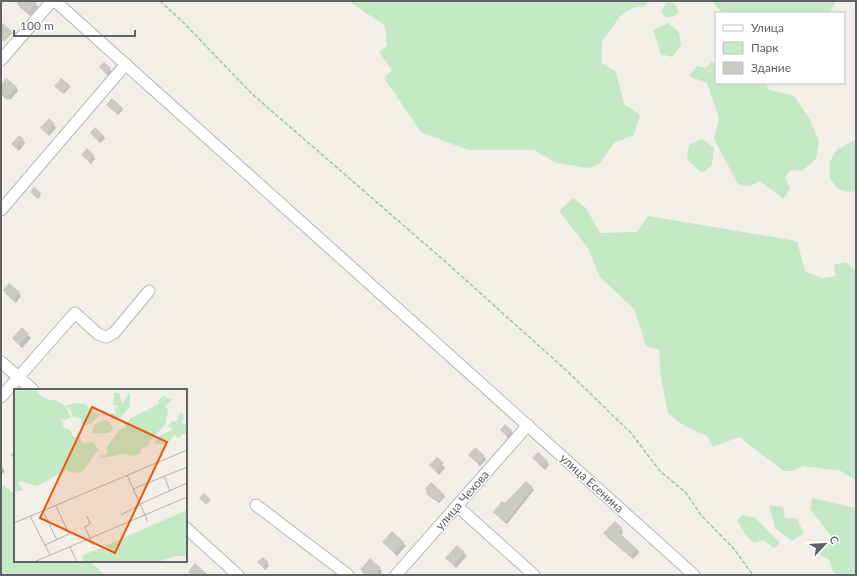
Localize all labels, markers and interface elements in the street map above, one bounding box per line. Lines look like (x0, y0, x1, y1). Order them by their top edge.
scale bar (14, 12, 135, 38)
legend (715, 12, 845, 84)
text: 100 m (20, 18, 54, 33)
text: Улица (751, 20, 784, 35)
text: Парк (751, 40, 779, 55)
text: Здание (751, 60, 791, 75)
inset map (14, 389, 187, 562)
street label: улица Есенина (557, 450, 627, 516)
street label: улица Чехова (432, 467, 492, 533)
north arrow (805, 524, 845, 564)
text: С (827, 534, 842, 546)

